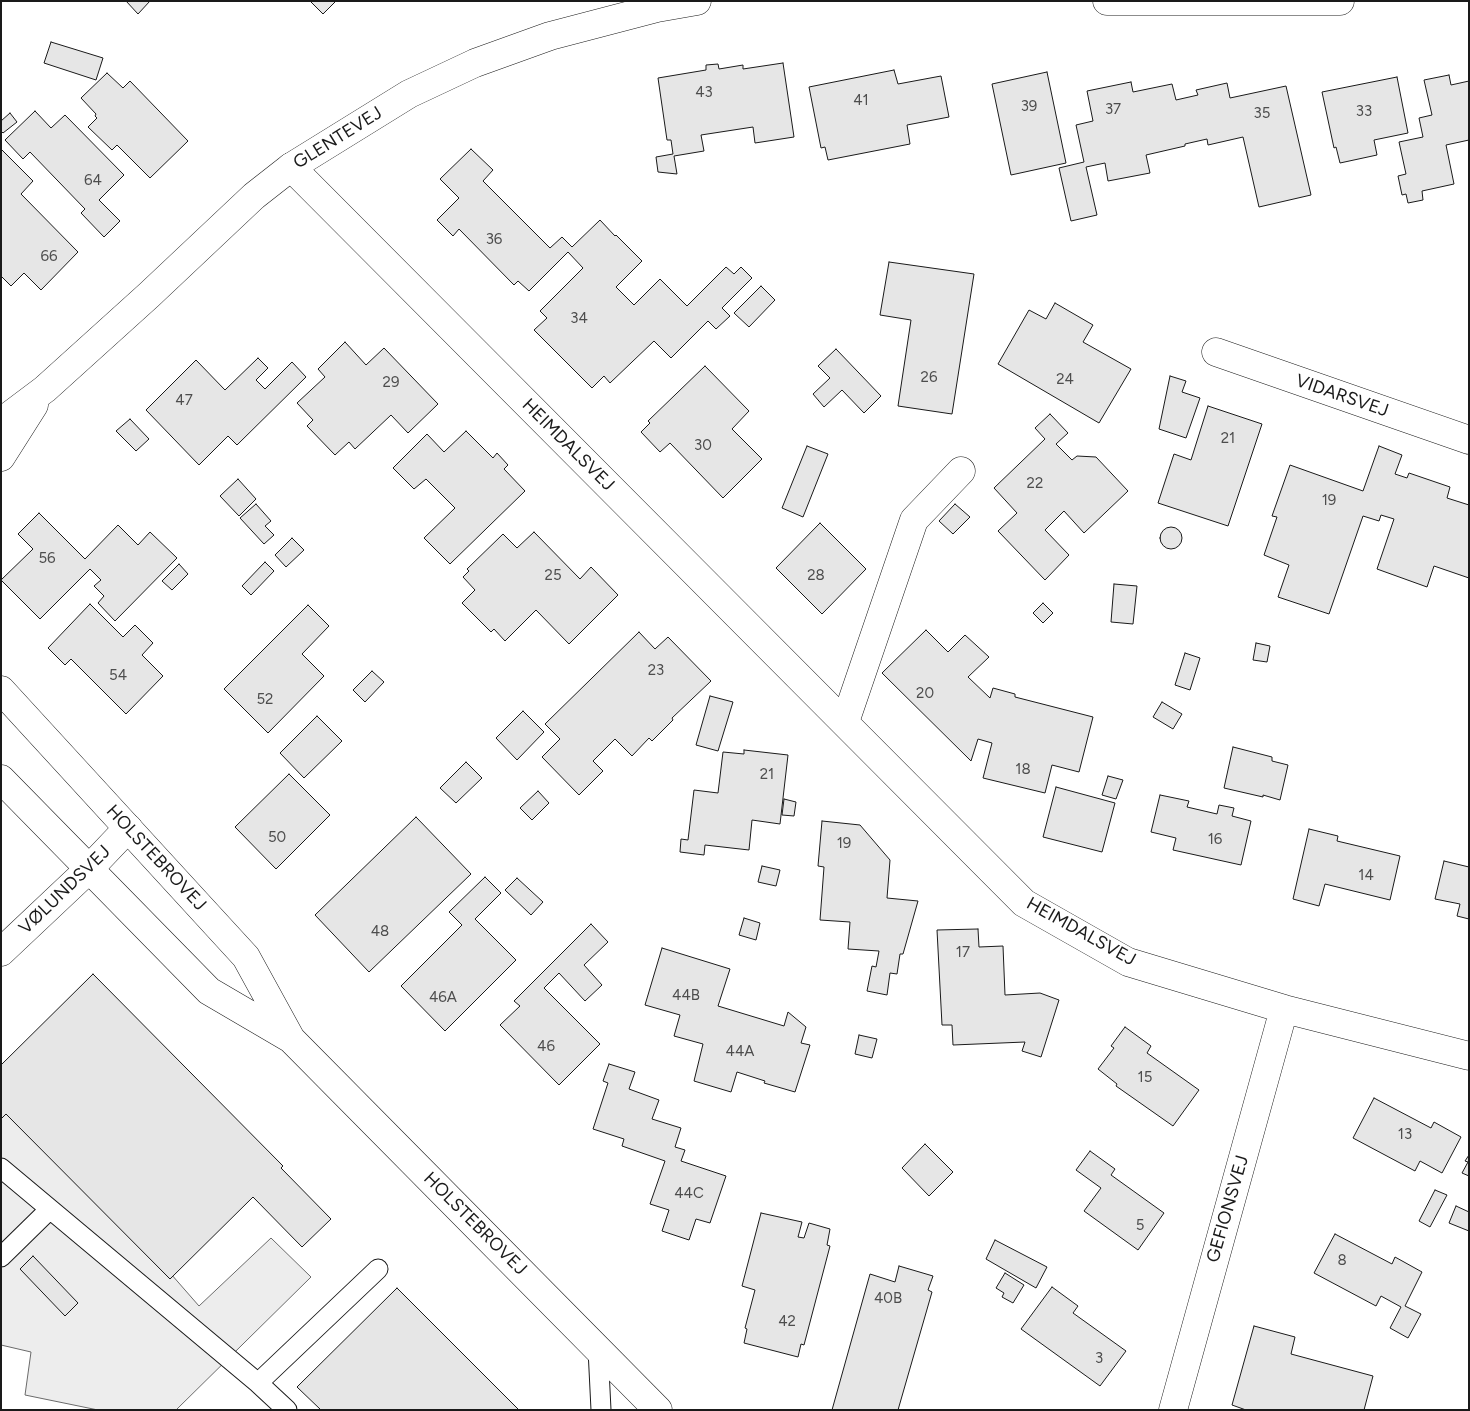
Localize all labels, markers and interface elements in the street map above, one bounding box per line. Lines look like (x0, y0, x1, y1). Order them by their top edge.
house number: 43 (695, 84, 713, 102)
house number: 41 (853, 92, 869, 110)
house number: 39 (1021, 98, 1037, 116)
house number: 37 (1105, 101, 1121, 119)
street label: GLENTEVEJ (290, 102, 386, 174)
house number: 33 (1356, 103, 1372, 121)
house number: 35 (1254, 105, 1270, 123)
house number: 64 (84, 172, 102, 190)
house number: 36 (486, 231, 502, 249)
house number: 66 (41, 248, 57, 266)
house number: 34 (570, 310, 588, 328)
house number: 26 (921, 369, 937, 387)
street label: VIDARSVEJ (1293, 370, 1391, 422)
house number: 24 (1056, 371, 1074, 389)
house number: 29 (383, 374, 399, 392)
house number: 47 (175, 392, 193, 410)
street label: HEIMDALSVEJ (517, 394, 619, 496)
house number: 21 (1221, 430, 1235, 448)
house number: 30 (694, 437, 712, 455)
house number: 22 (1027, 475, 1043, 493)
house number: 19 (1322, 492, 1336, 510)
house number: 56 (38, 550, 56, 568)
house number: 25 (544, 567, 562, 585)
house number: 28 (807, 567, 825, 585)
house number: 23 (648, 662, 664, 680)
house number: 54 (109, 667, 127, 685)
house number: 20 (916, 685, 934, 703)
house number: 52 (256, 691, 274, 709)
house number: 18 (1015, 761, 1031, 779)
house number: 21 (760, 766, 774, 784)
street label: HOLSTEBROVEJ (101, 801, 211, 915)
house number: 50 (268, 829, 286, 847)
house number: 16 (1208, 831, 1222, 849)
house number: 19 (837, 835, 851, 853)
street label: VØLUNDSVEJ (15, 841, 115, 939)
house number: 14 (1358, 867, 1374, 885)
street label: HEIMDALSVEJ (1023, 893, 1139, 971)
house number: 48 (371, 923, 389, 941)
house number: 17 (956, 944, 970, 962)
house number: 44B (672, 987, 700, 1005)
house number: 46A (429, 989, 457, 1007)
house number: 46 (537, 1038, 555, 1056)
house number: 44A (726, 1043, 754, 1061)
house number: 15 (1138, 1069, 1152, 1087)
house number: 13 (1398, 1126, 1412, 1144)
street label: GEFIONSVEJ (1202, 1153, 1254, 1265)
street label: HOLSTEBROVEJ (419, 1168, 531, 1280)
house number: 44C (674, 1185, 704, 1203)
house number: 5 (1136, 1217, 1144, 1235)
house number: 8 (1337, 1252, 1347, 1270)
house number: 40B (874, 1290, 902, 1308)
house number: 42 (778, 1313, 796, 1331)
house number: 3 (1095, 1350, 1103, 1368)

